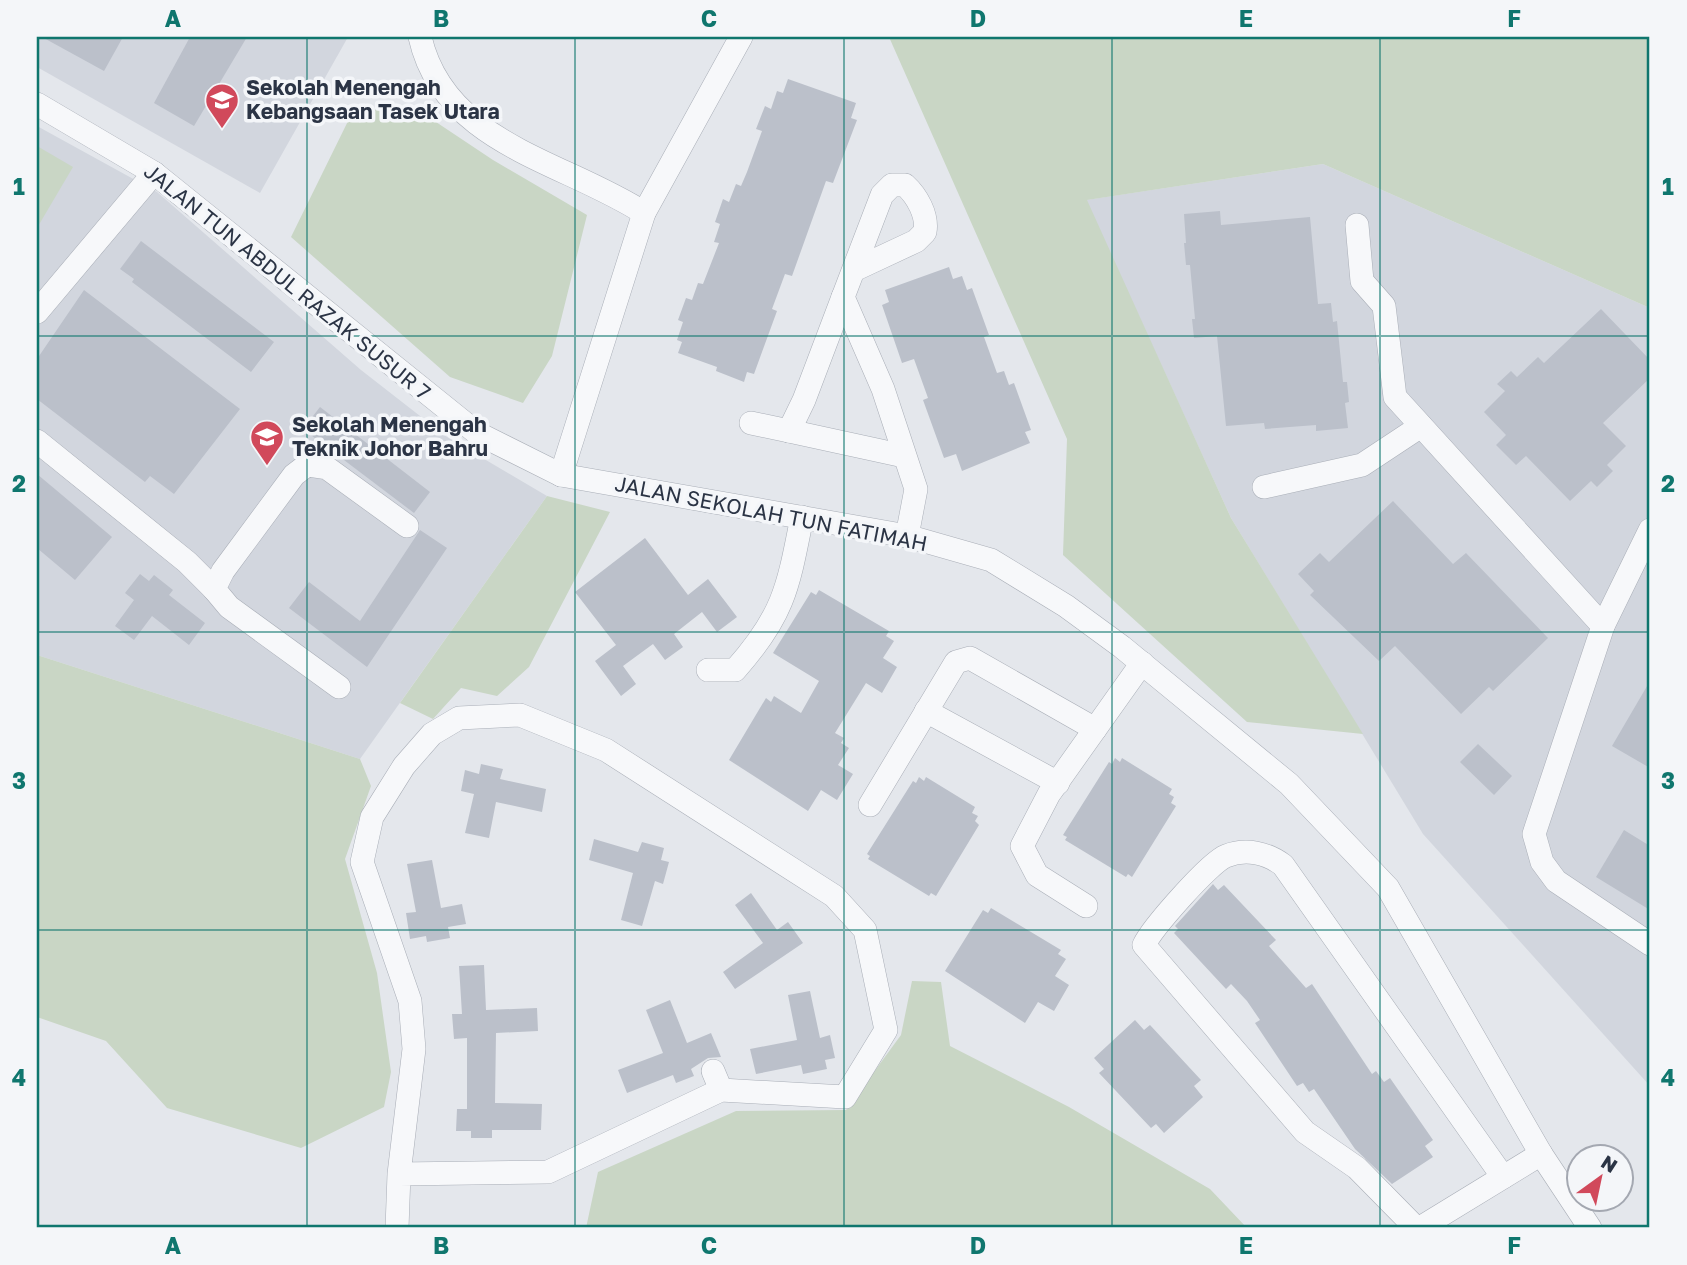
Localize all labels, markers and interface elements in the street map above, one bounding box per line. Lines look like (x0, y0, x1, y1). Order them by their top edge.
text: A (165, 4, 182, 32)
text: B (433, 4, 449, 32)
text: C (701, 4, 717, 32)
text: D (970, 4, 986, 32)
text: E (1239, 4, 1253, 32)
text: F (1507, 4, 1521, 32)
place label: Sekolah Menengah Kebangsaan Tasek Utara (246, 74, 500, 124)
school or university icon: Sekolah Menengah Kebangsaan Tasek Utara (203, 81, 241, 130)
street label: JALAN TUN ABDUL RAZAK SUSUR 7 (139, 158, 436, 405)
text: 1 (13, 172, 25, 200)
text: 1 (1662, 172, 1674, 200)
place label: Sekolah Menengah Teknik Johor Bahru (292, 411, 488, 461)
school or university icon: Sekolah Menengah Teknik Johor Bahru (248, 418, 286, 467)
text: 2 (12, 469, 26, 497)
text: 2 (1661, 469, 1675, 497)
street label: JALAN SEKOLAH TUN FATIMAH (613, 470, 930, 556)
text: 3 (12, 766, 26, 794)
text: 3 (1661, 766, 1675, 794)
text: 4 (12, 1063, 26, 1091)
text: 4 (1661, 1063, 1675, 1091)
north arrow (1564, 1142, 1634, 1212)
text: N (1597, 1150, 1622, 1177)
text: A (165, 1231, 182, 1259)
text: B (433, 1231, 449, 1259)
text: C (701, 1231, 717, 1259)
text: D (970, 1231, 986, 1259)
text: E (1239, 1231, 1253, 1259)
text: F (1507, 1231, 1521, 1259)

